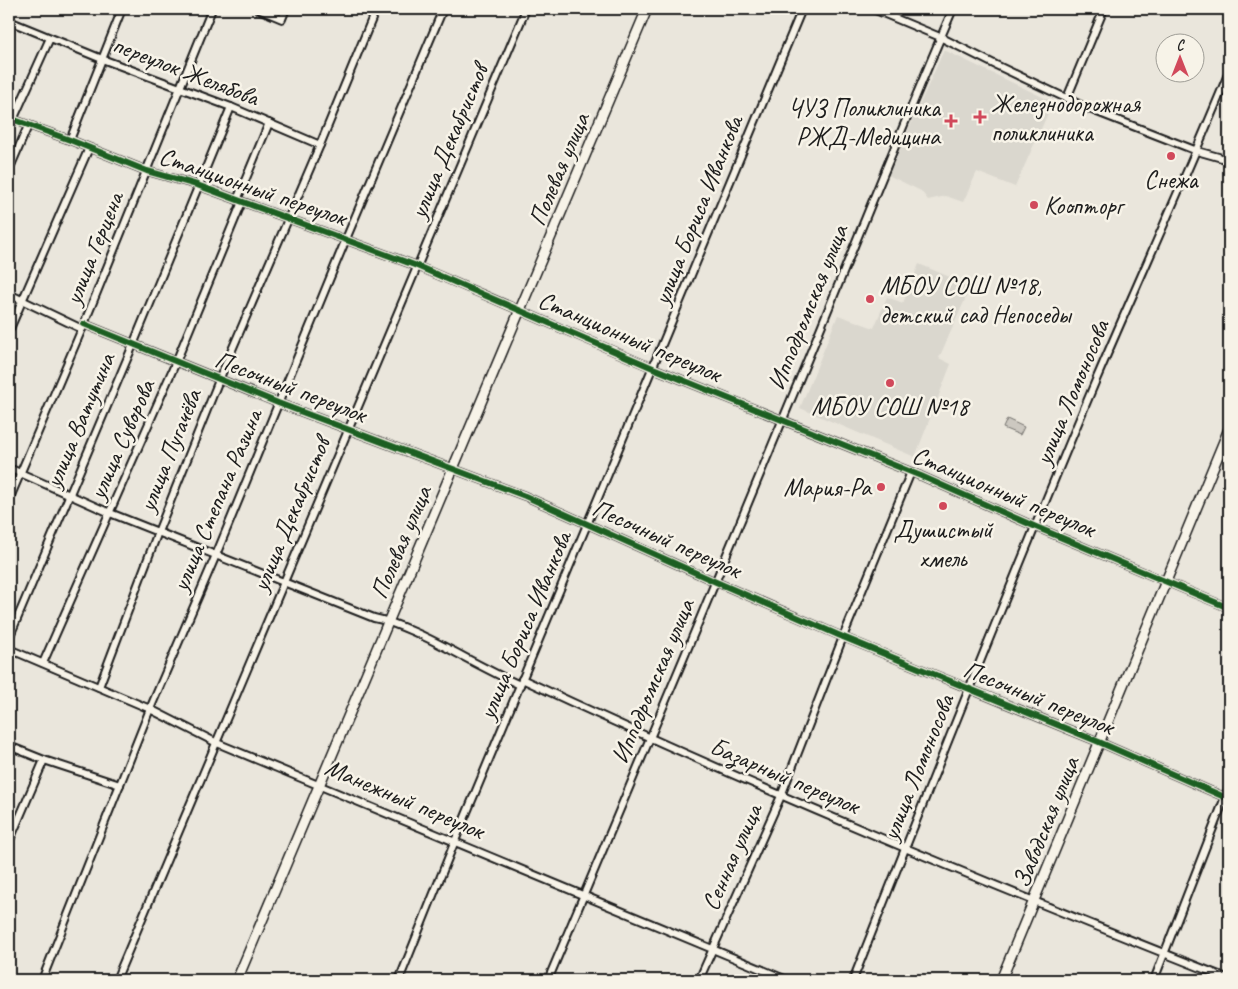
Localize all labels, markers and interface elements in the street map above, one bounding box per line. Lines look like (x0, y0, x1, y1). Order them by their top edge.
street label: переулок Желябова (108, 28, 265, 114)
north arrow (1156, 32, 1206, 82)
text: С (1177, 37, 1186, 54)
street label: улица Декабристов (401, 55, 498, 225)
place label: Железнодорожная поликлиника (991, 88, 1141, 149)
place label: ЧУЗ Поликлиника РЖД-Медицина (788, 92, 942, 153)
street label: Полевая улица (521, 106, 598, 231)
street label: улица Бориса Иванкова (645, 109, 751, 311)
marker: Железнодорожная поликлиника (973, 110, 987, 124)
marker: ЧУЗ Поликлиника РЖД-Медицина (944, 114, 958, 128)
street label: Станционный переулок (155, 140, 353, 235)
marker: Снежа (1165, 150, 1177, 162)
place label: Снежа (1144, 164, 1200, 196)
street label: улица Герцена (56, 185, 132, 311)
place label: Коопторг (1044, 190, 1125, 222)
marker: Коопторг (1028, 199, 1040, 211)
street label: Ипподромская улица (760, 218, 856, 395)
place label: МБОУ СОШ №18, детский сад Непоседы (880, 270, 1073, 331)
street label: Станционный переулок (533, 284, 729, 391)
marker: МБОУ СОШ №18, детский сад Непоседы (864, 293, 876, 305)
street label: улица Ломоносова (1026, 313, 1118, 471)
street label: Песочный переулок (210, 343, 373, 431)
street label: улица Ватутина (36, 346, 123, 494)
street label: улица Суворова (81, 373, 163, 506)
marker: МБОУ СОШ №18 (884, 377, 896, 389)
street label: улица Пугачёва (130, 383, 210, 518)
place label: МБОУ СОШ №18 (812, 391, 971, 423)
street label: улица Степана Разина (163, 402, 271, 598)
street label: улица Декабристов (243, 428, 340, 598)
street label: Станционный переулок (907, 439, 1103, 546)
place label: Мария-Ра (784, 472, 873, 504)
street label: Полевая улица (363, 479, 440, 604)
marker: Мария-Ра (875, 481, 887, 493)
street label: Песочный переулок (587, 492, 748, 587)
marker: Душистый хмель (937, 500, 949, 512)
place label: Душистый хмель (894, 514, 994, 575)
street label: улица Бориса Иванкова (470, 524, 580, 726)
street label: Ипподромская улица (604, 592, 703, 768)
street label: Песочный переулок (959, 653, 1121, 744)
street label: улица Ломоносова (873, 688, 962, 847)
street label: Базарный переулок (705, 730, 867, 824)
street label: Заводская улица (1005, 750, 1087, 893)
street label: Манежный переулок (320, 751, 491, 848)
street label: Сенная улица (694, 797, 771, 916)

